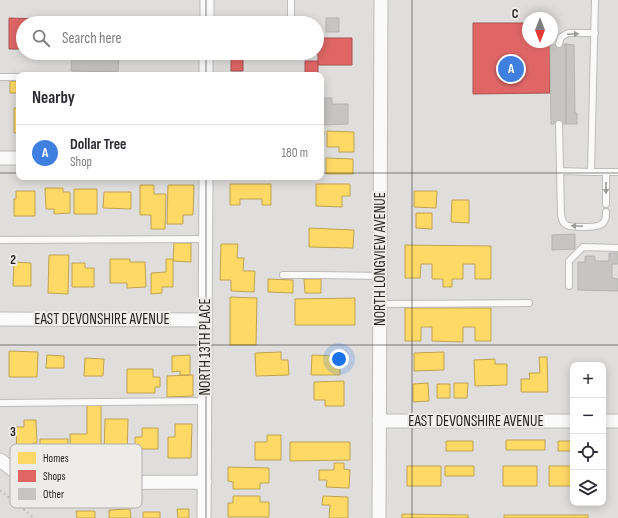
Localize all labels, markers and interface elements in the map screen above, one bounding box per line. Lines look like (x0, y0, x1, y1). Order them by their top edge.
text: C (512, 6, 519, 22)
north arrow (522, 12, 558, 48)
search box (16, 16, 324, 60)
icon: search (30, 27, 52, 49)
text: Search here (62, 29, 122, 48)
one-way arrow (567, 30, 579, 37)
pin: A (498, 54, 524, 84)
text: Nearby (32, 88, 75, 108)
text: Dollar Tree (70, 135, 126, 154)
text: A (42, 145, 48, 161)
text: 180 m (282, 145, 308, 161)
text: Shop (70, 154, 92, 170)
one-way arrow (603, 182, 609, 195)
street label: NORTH LONGVIEW AVENUE (371, 192, 390, 326)
one-way arrow (571, 223, 583, 230)
text: 2 (10, 252, 16, 268)
street label: NORTH 13TH PLACE (196, 298, 215, 396)
street label: EAST DEVONSHIRE AVENUE (34, 310, 170, 329)
your location (329, 349, 349, 369)
map controls (570, 362, 606, 506)
button: + (570, 362, 606, 398)
button: − (570, 398, 606, 434)
street label: EAST DEVONSHIRE AVENUE (408, 412, 544, 431)
text: 3 (10, 424, 16, 440)
button: locate (570, 434, 606, 470)
legend (10, 444, 142, 508)
text: Homes (43, 452, 69, 465)
text: Shops (43, 470, 66, 483)
button: layers (570, 470, 606, 506)
text: Other (43, 488, 64, 501)

